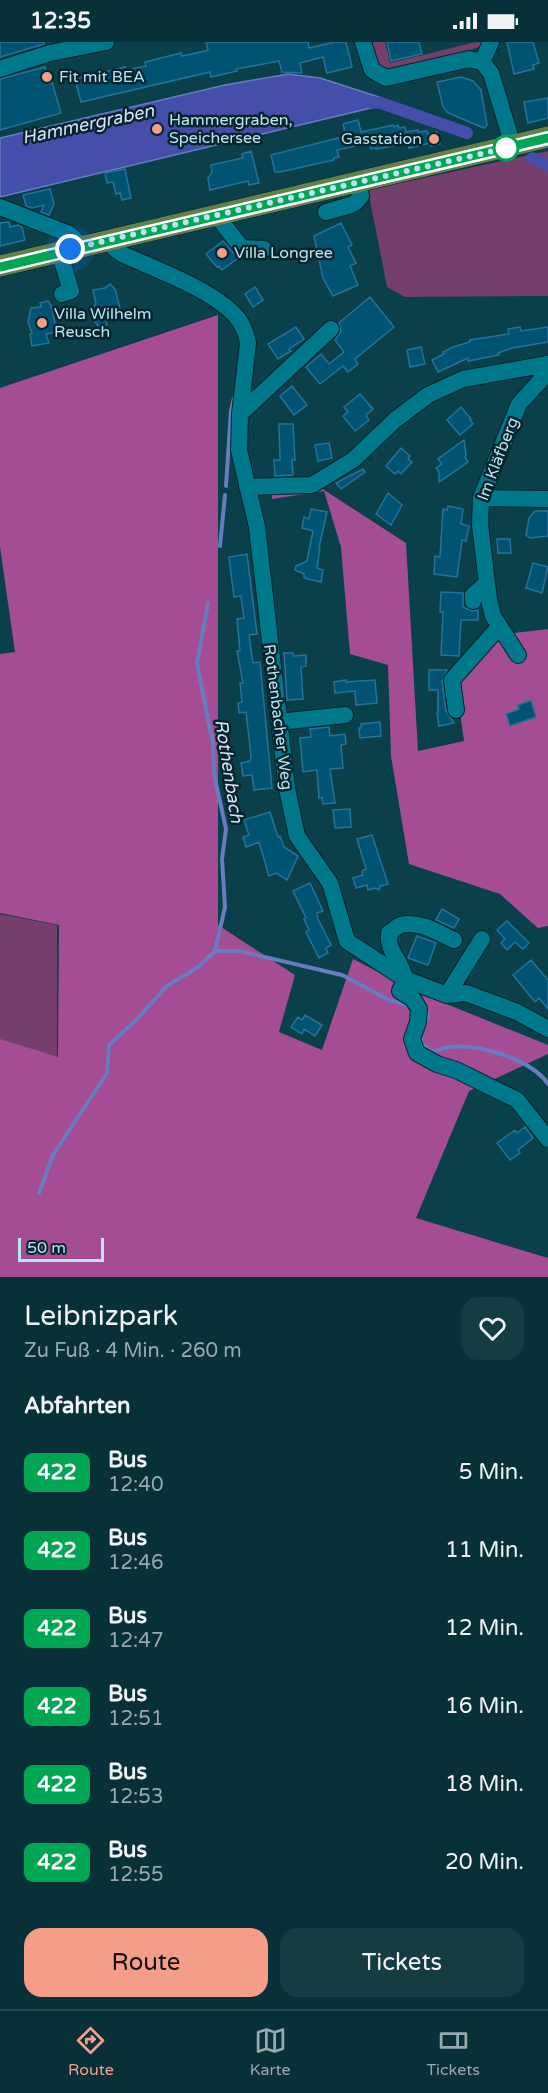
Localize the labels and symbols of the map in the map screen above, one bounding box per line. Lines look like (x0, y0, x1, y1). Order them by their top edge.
place label: Fit mit BEA (59, 67, 145, 87)
marker: Fit mit BEA (40, 70, 54, 84)
water label: Hammergraben (20, 99, 157, 149)
place label: Hammergraben, Speichersee (169, 110, 293, 148)
marker: Hammergraben, Speichersee (150, 122, 164, 136)
place label: Gasstation (341, 129, 422, 149)
marker: Gasstation (427, 132, 441, 146)
unlabelled marker (493, 135, 519, 161)
your location (55, 234, 85, 264)
place label: Villa Longree (234, 243, 333, 263)
marker: Villa Longree (215, 246, 229, 260)
place label: Villa Wilhelm Reusch (54, 304, 152, 342)
marker: Villa Wilhelm Reusch (35, 316, 49, 330)
street label: Im Kläfberg (473, 414, 523, 504)
street label: Rothenbacher Weg (259, 643, 297, 791)
water label: Rothenbach (210, 718, 248, 825)
scale bar (18, 1235, 104, 1262)

